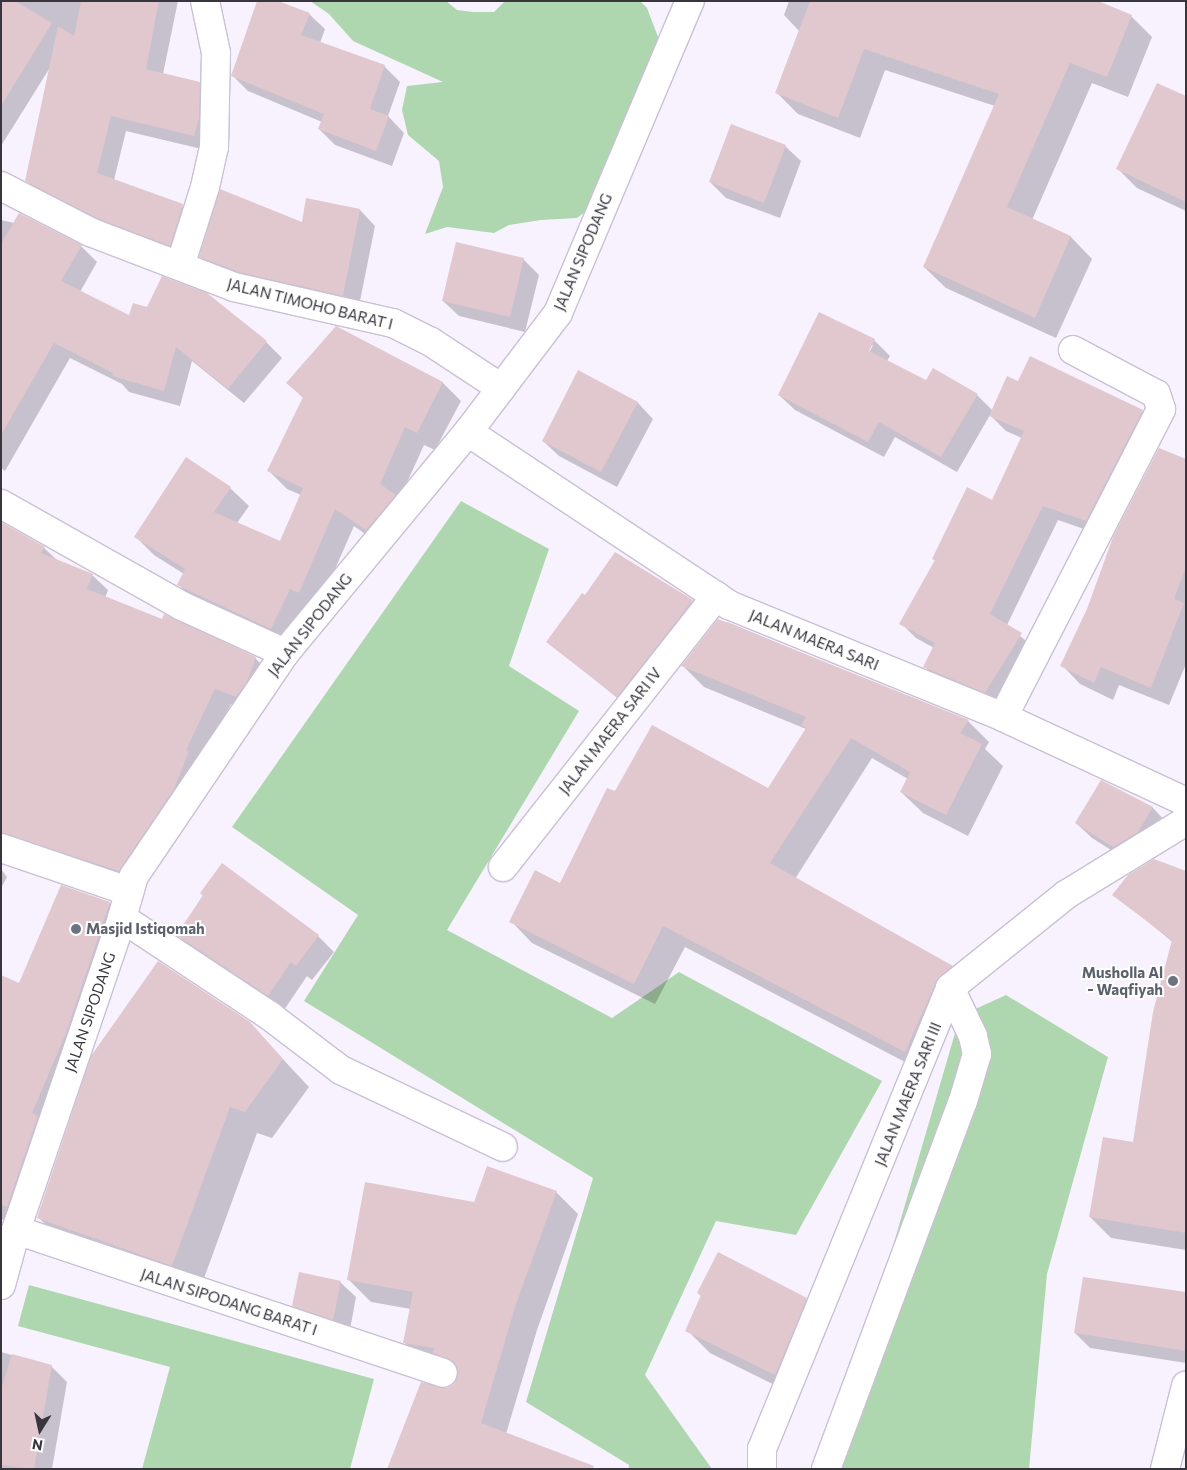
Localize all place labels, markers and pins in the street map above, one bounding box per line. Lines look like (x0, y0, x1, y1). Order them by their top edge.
place label: Masjid Istiqomah (86, 920, 205, 938)
marker: Masjid Istiqomah (70, 923, 82, 935)
place label: Musholla Al - Waqfiyah (1082, 963, 1163, 998)
marker: Musholla Al - Waqfiyah (1167, 975, 1179, 987)

